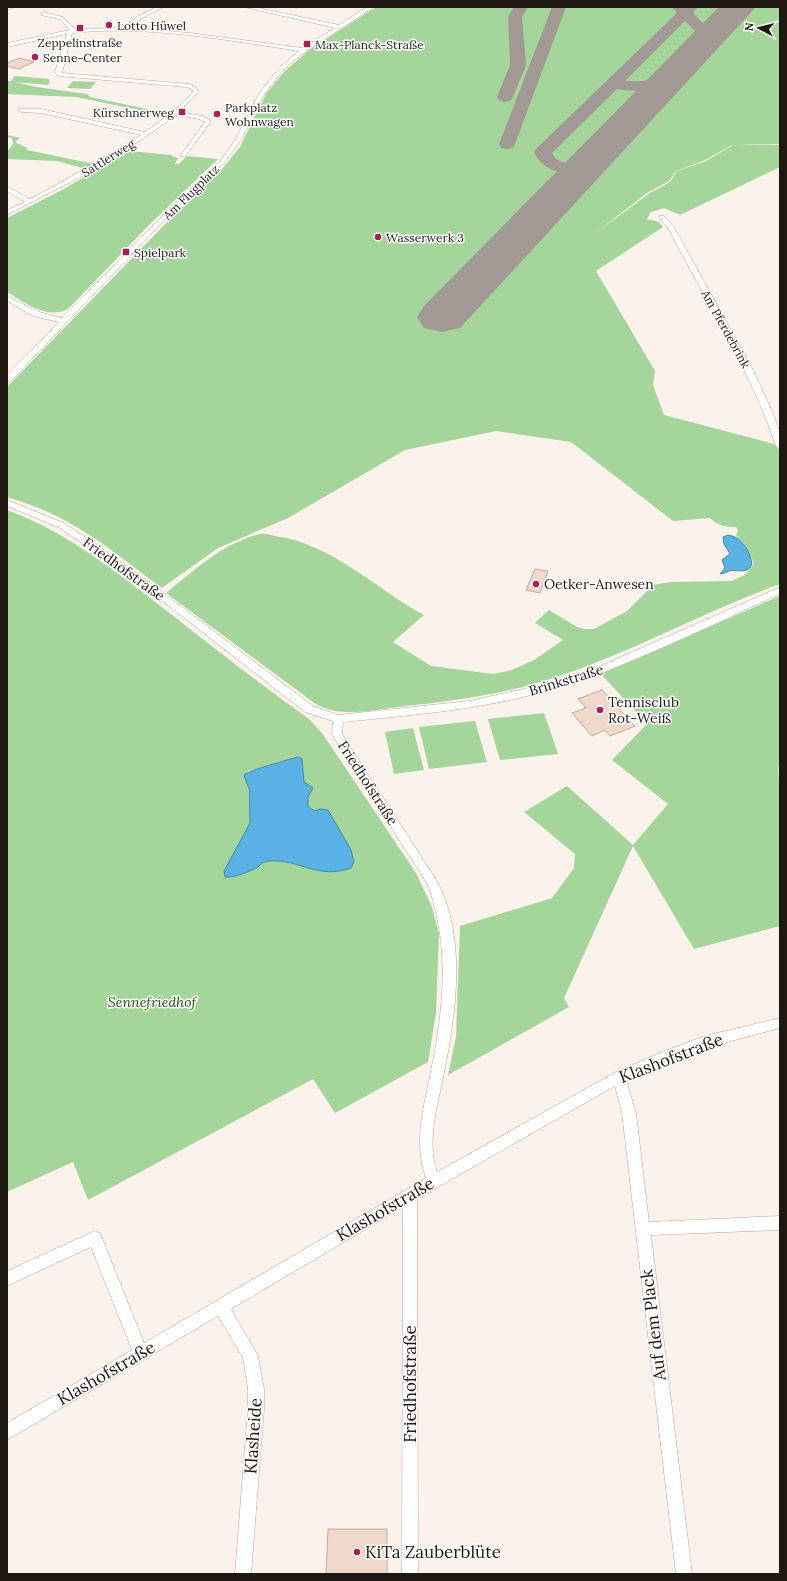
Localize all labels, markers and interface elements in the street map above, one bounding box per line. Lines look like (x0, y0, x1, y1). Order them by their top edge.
north arrow (739, 8, 779, 48)
place label: Lotto Hüwel (117, 18, 186, 33)
marker: Lotto Hüwel (104, 20, 114, 30)
text: N (742, 21, 757, 32)
marker: Zeppelinstraße (75, 23, 85, 33)
place label: Zeppelinstraße (38, 35, 123, 50)
place label: Max-Planck-Straße (315, 37, 424, 52)
marker: Max-Planck-Straße (302, 39, 312, 49)
place label: Senne-Center (43, 50, 122, 65)
marker: Senne-Center (30, 52, 40, 62)
place label: Parkplatz Wohnwagen (225, 100, 294, 129)
place label: Kürschnerweg (93, 105, 174, 120)
marker: Kürschnerweg (177, 107, 187, 117)
marker: Parkplatz Wohnwagen (212, 109, 222, 119)
street label: Sattlerweg (79, 136, 138, 180)
street label: Am Flugplatz (159, 161, 222, 223)
place label: Wasserwerk 3 (386, 230, 464, 245)
marker: Wasserwerk 3 (373, 232, 383, 242)
place label: Spielpark (134, 245, 187, 260)
marker: Spielpark (121, 247, 131, 257)
street label: Am Pferdebrink (698, 286, 754, 371)
street label: Friedhofstraße (80, 533, 169, 605)
place label: Oetker-Anwesen (544, 575, 654, 593)
marker: Oetker-Anwesen (531, 579, 541, 589)
street label: Brinkstraße (527, 660, 606, 700)
place label: Tennisclub Rot-Weiß (608, 693, 679, 727)
marker: Tennisclub Rot-Weiß (595, 705, 605, 715)
street label: Friedhofstraße (334, 737, 402, 829)
park label: Sennefriedhof (108, 993, 198, 1011)
street label: Klashofstraße (616, 1028, 726, 1088)
street label: Klashofstraße (332, 1172, 438, 1246)
street label: Auf dem Plack (635, 1267, 671, 1383)
street label: Friedhofstraße (399, 1325, 421, 1443)
street label: Klashofstraße (53, 1336, 159, 1410)
street label: Klasheide (239, 1397, 267, 1475)
place label: KiTa Zauberblüte (365, 1541, 501, 1563)
marker: KiTa Zauberblüte (352, 1547, 362, 1557)

